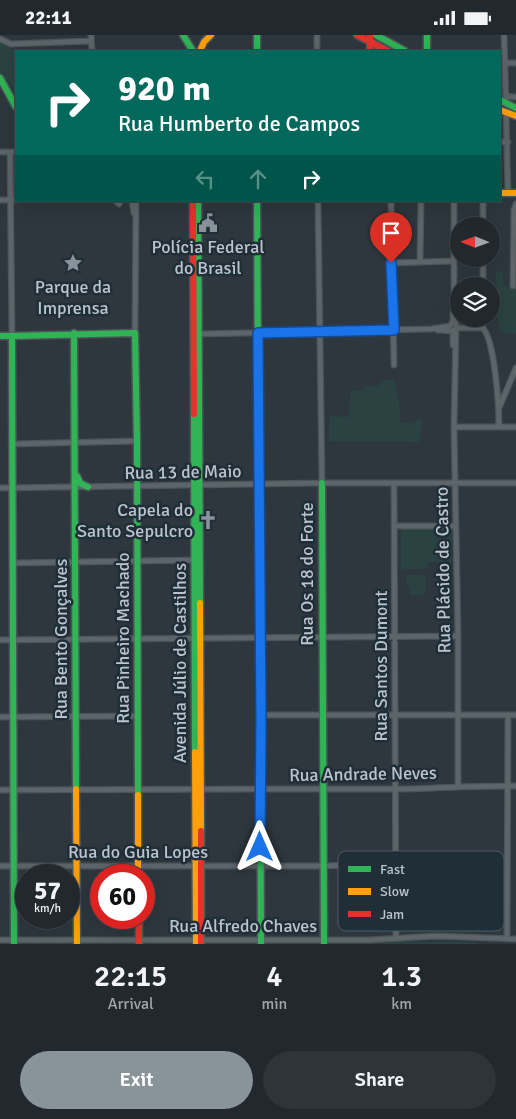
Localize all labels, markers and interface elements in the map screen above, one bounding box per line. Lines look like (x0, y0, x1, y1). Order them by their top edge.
text: 22:11 (25, 6, 72, 30)
text: 920 m (118, 67, 211, 110)
icon: right (35, 70, 100, 135)
text: Rua Humberto de Campos (118, 110, 360, 137)
icon: left (191, 165, 219, 193)
icon: ahead (244, 165, 272, 193)
icon: right (297, 165, 325, 193)
public building icon: Polícia Federal do Brasil (197, 212, 219, 234)
pin (370, 212, 412, 263)
north arrow (450, 217, 500, 267)
map controls (450, 217, 500, 327)
icon: arrive (377, 219, 405, 247)
place label: Polícia Federal do Brasil (151, 236, 265, 279)
place icon: Parque da Imprensa (62, 252, 84, 274)
place label: Parque da Imprensa (35, 276, 111, 319)
button: layers (450, 277, 500, 327)
street label: Rua 13 de Maio (124, 460, 242, 484)
street label: Rua Plácido de Castro (431, 487, 455, 653)
place label: Capela do Santo Sepulcro (77, 499, 193, 542)
street label: Rua Os 18 do Forte (296, 502, 318, 646)
church icon: Capela do Santo Sepulcro (197, 509, 219, 531)
street label: Rua Pinheiro Machado (112, 552, 134, 724)
street label: Rua Bento Gonçalves (50, 558, 72, 719)
street label: Avenida Júlio de Castilhos (169, 563, 191, 763)
street label: Rua Santos Dumont (370, 591, 392, 741)
street label: Rua Andrade Neves (289, 762, 437, 786)
position arrow (233, 820, 285, 872)
street label: Rua do Guia Lopes (68, 841, 208, 863)
legend (338, 851, 504, 931)
text: Fast (380, 861, 405, 878)
speed limit sign: 60 (90, 864, 155, 929)
text: 57 (34, 875, 61, 906)
text: Slow (380, 883, 409, 900)
text: km/h (34, 901, 61, 916)
text: Jam (380, 906, 404, 923)
street label: Rua Alfredo Chaves (169, 915, 317, 937)
text: 22:15 (94, 958, 167, 995)
text: 4 (266, 958, 282, 995)
text: 1.3 (381, 958, 422, 995)
text: Arrival (108, 994, 154, 1014)
text: min (261, 994, 287, 1014)
text: km (391, 994, 412, 1014)
button: Exit (20, 1051, 253, 1109)
button: Share (263, 1051, 496, 1109)

